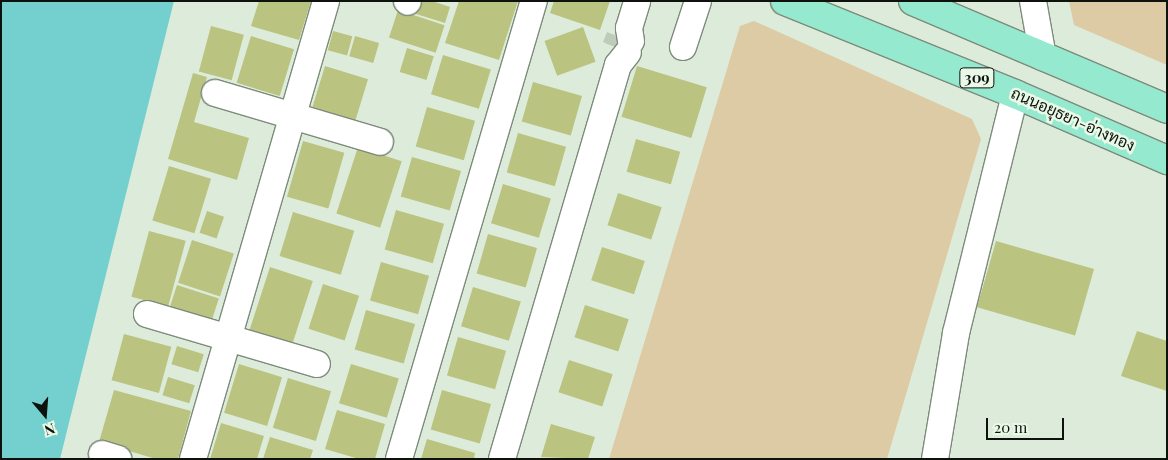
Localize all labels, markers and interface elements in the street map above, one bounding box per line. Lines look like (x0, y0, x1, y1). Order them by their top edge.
road number: 309 (958, 66, 996, 90)
street label: ถนนอยุธยา-อ่างทอง (1008, 83, 1138, 155)
north arrow (20, 390, 70, 440)
scale bar (988, 408, 1066, 440)
text: 20 m (994, 417, 1027, 437)
text: N (42, 419, 58, 440)

